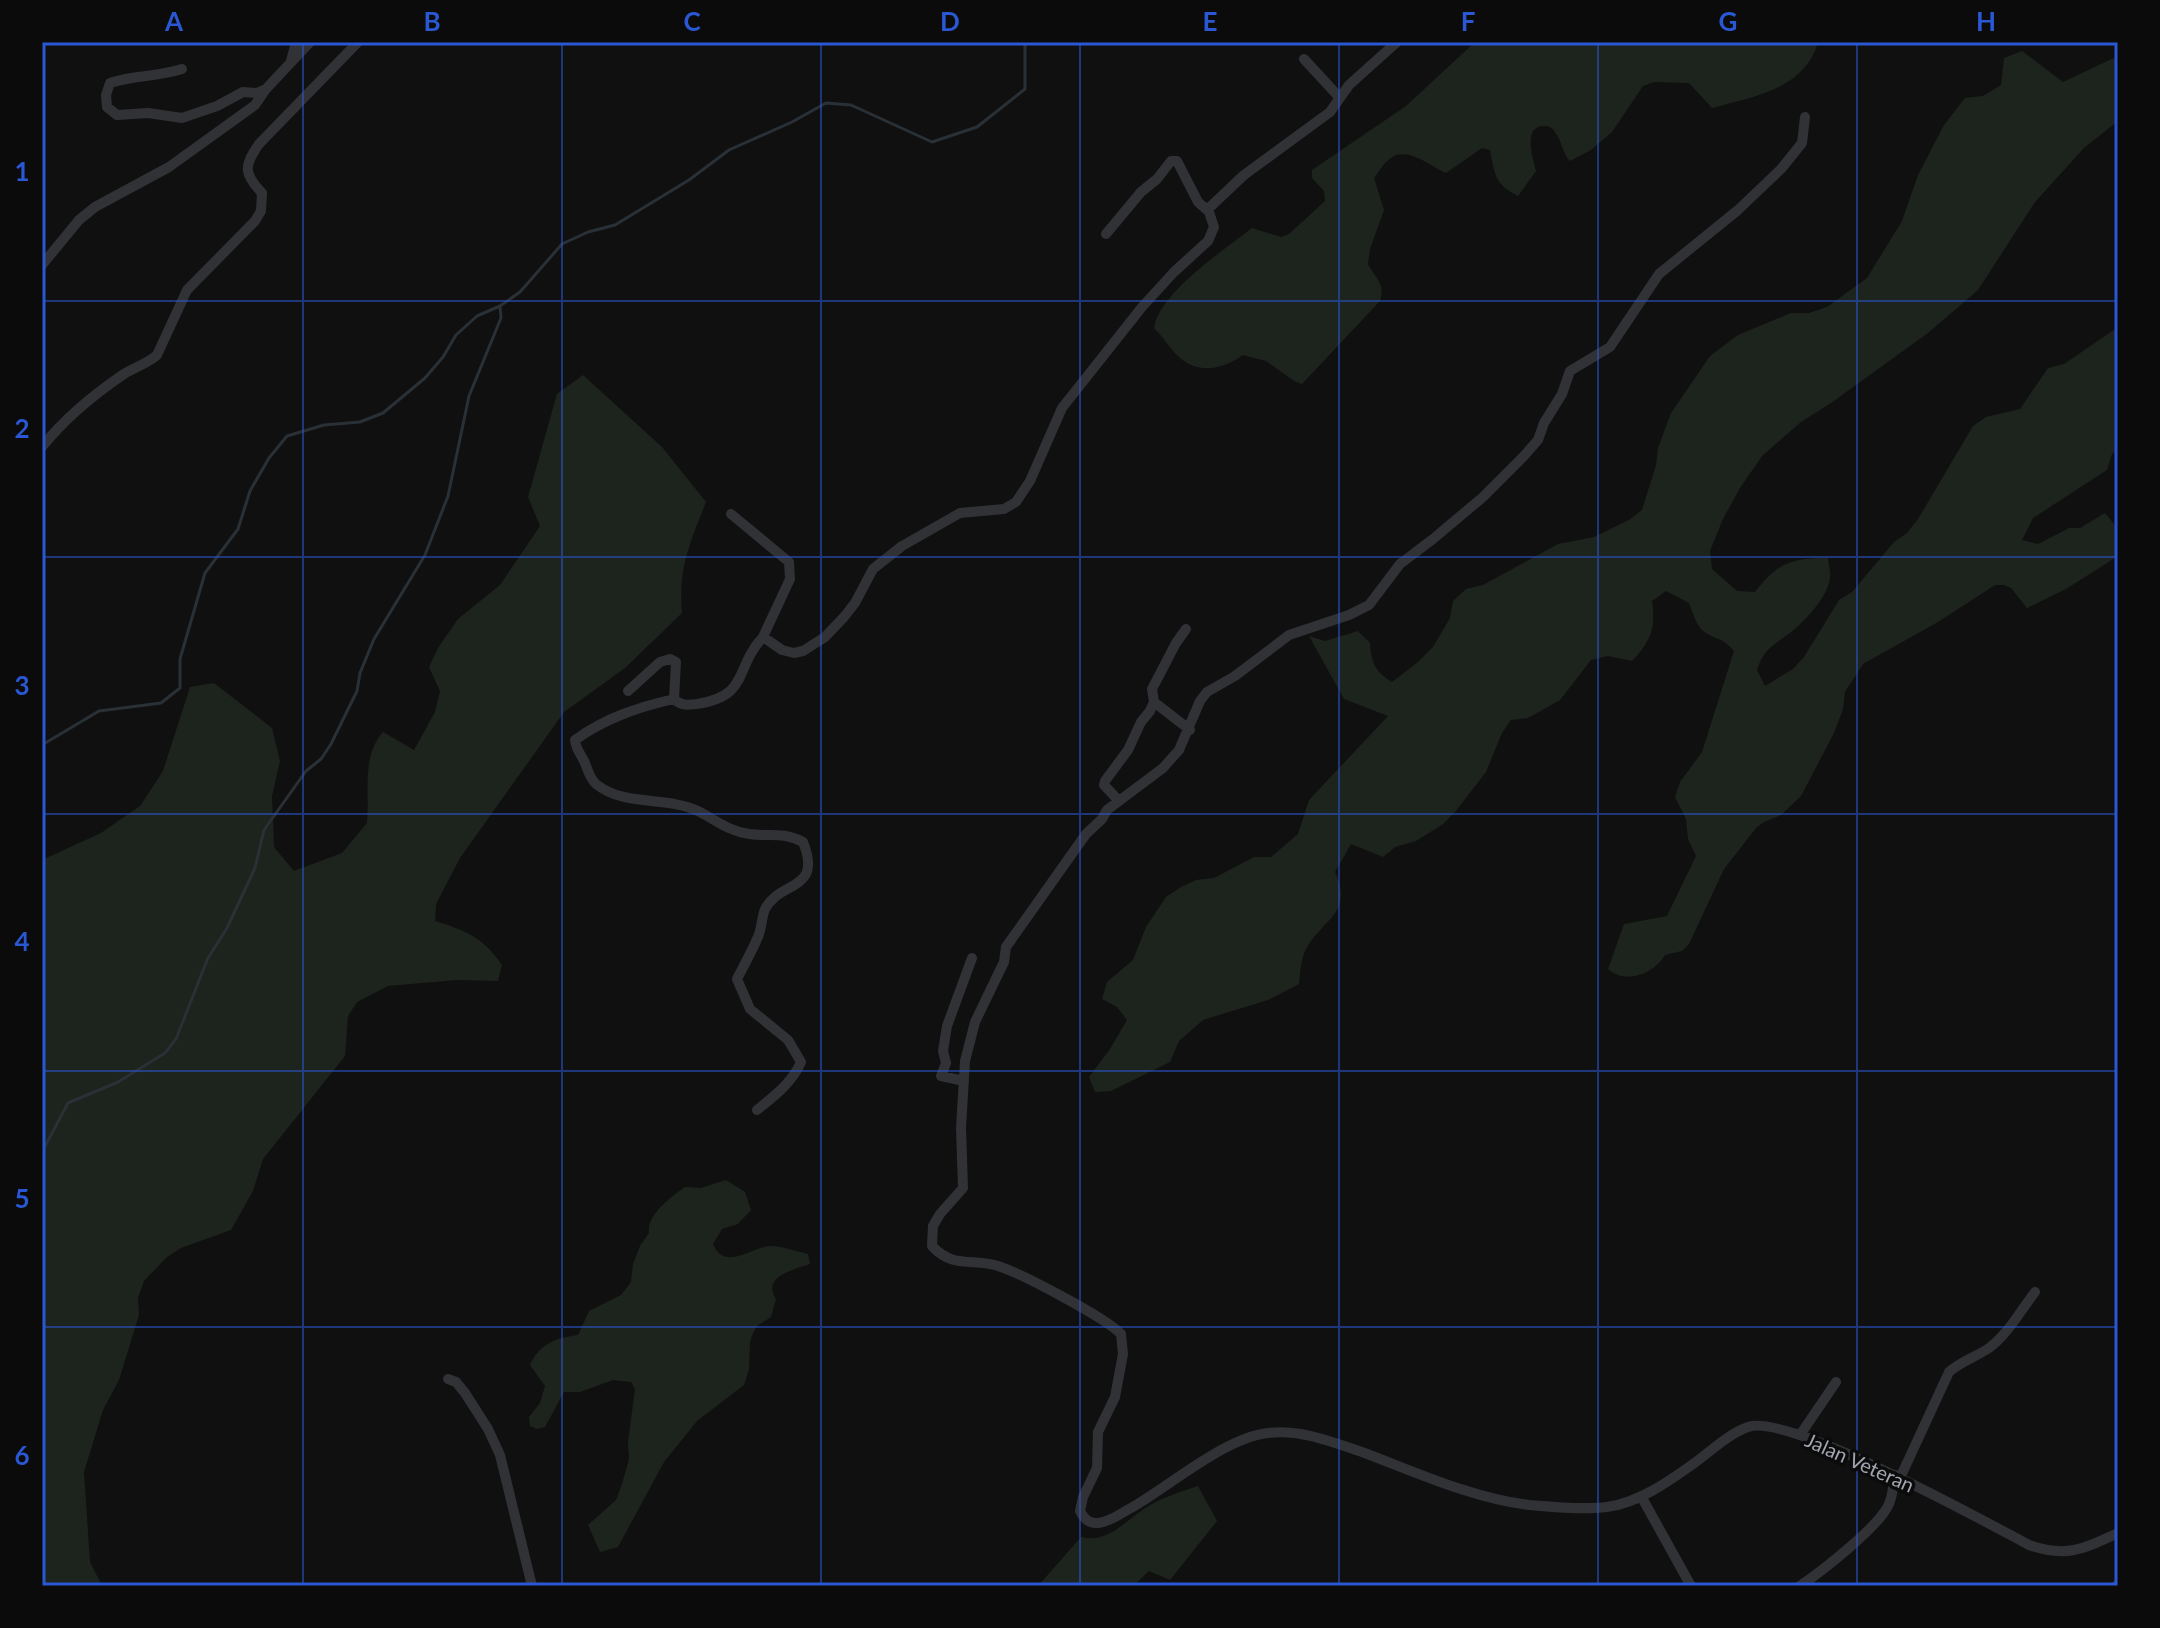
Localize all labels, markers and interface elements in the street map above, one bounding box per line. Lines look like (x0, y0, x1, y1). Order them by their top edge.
text: A (164, 5, 184, 37)
text: B (423, 5, 441, 37)
text: C (683, 5, 701, 37)
text: D (940, 5, 960, 37)
text: E (1203, 5, 1217, 37)
text: F (1461, 5, 1475, 37)
text: G (1719, 5, 1737, 37)
text: H (1976, 5, 1996, 37)
text: 1 (14, 155, 30, 187)
text: 2 (14, 412, 30, 444)
text: 3 (14, 669, 30, 701)
text: 4 (14, 925, 30, 957)
text: 5 (14, 1182, 30, 1214)
street label: Jalan Veteran (1802, 1427, 1918, 1497)
text: 6 (14, 1439, 30, 1471)

